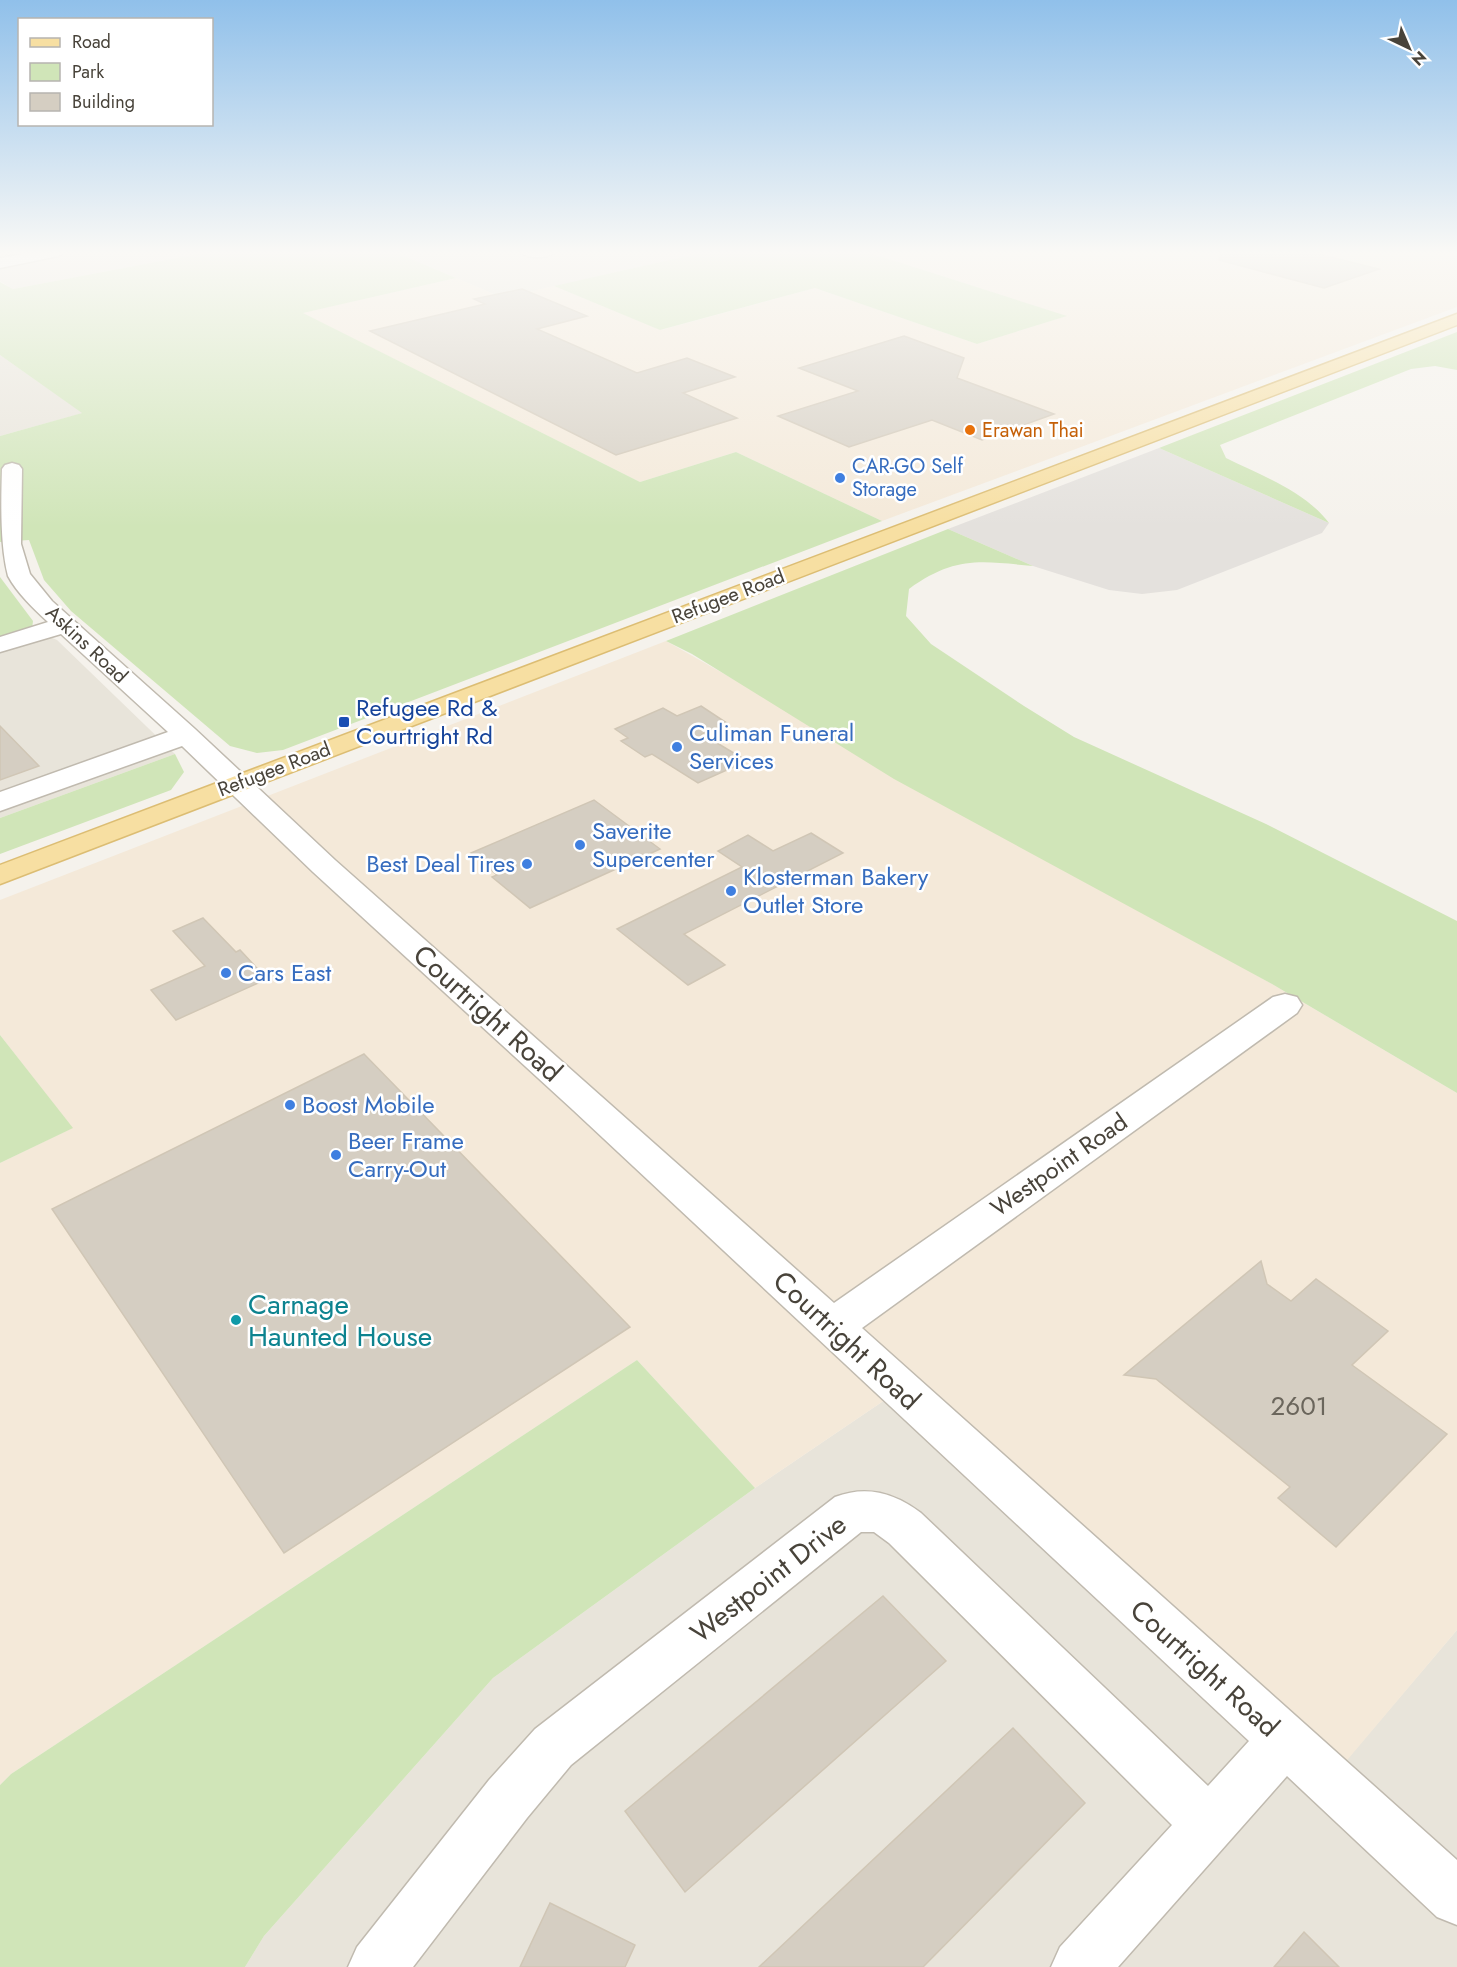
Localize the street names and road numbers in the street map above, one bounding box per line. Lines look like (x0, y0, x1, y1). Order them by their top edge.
street label: Refugee Road (667, 562, 789, 631)
street label: Askins Road (39, 599, 134, 690)
street label: Refugee Road (213, 735, 335, 804)
street label: Courtright Road (404, 935, 571, 1092)
street label: Westpoint Road (983, 1104, 1134, 1225)
street label: Courtright Road (764, 1261, 930, 1420)
street label: Westpoint Drive (681, 1504, 855, 1653)
street label: Courtright Road (1121, 1590, 1288, 1747)

